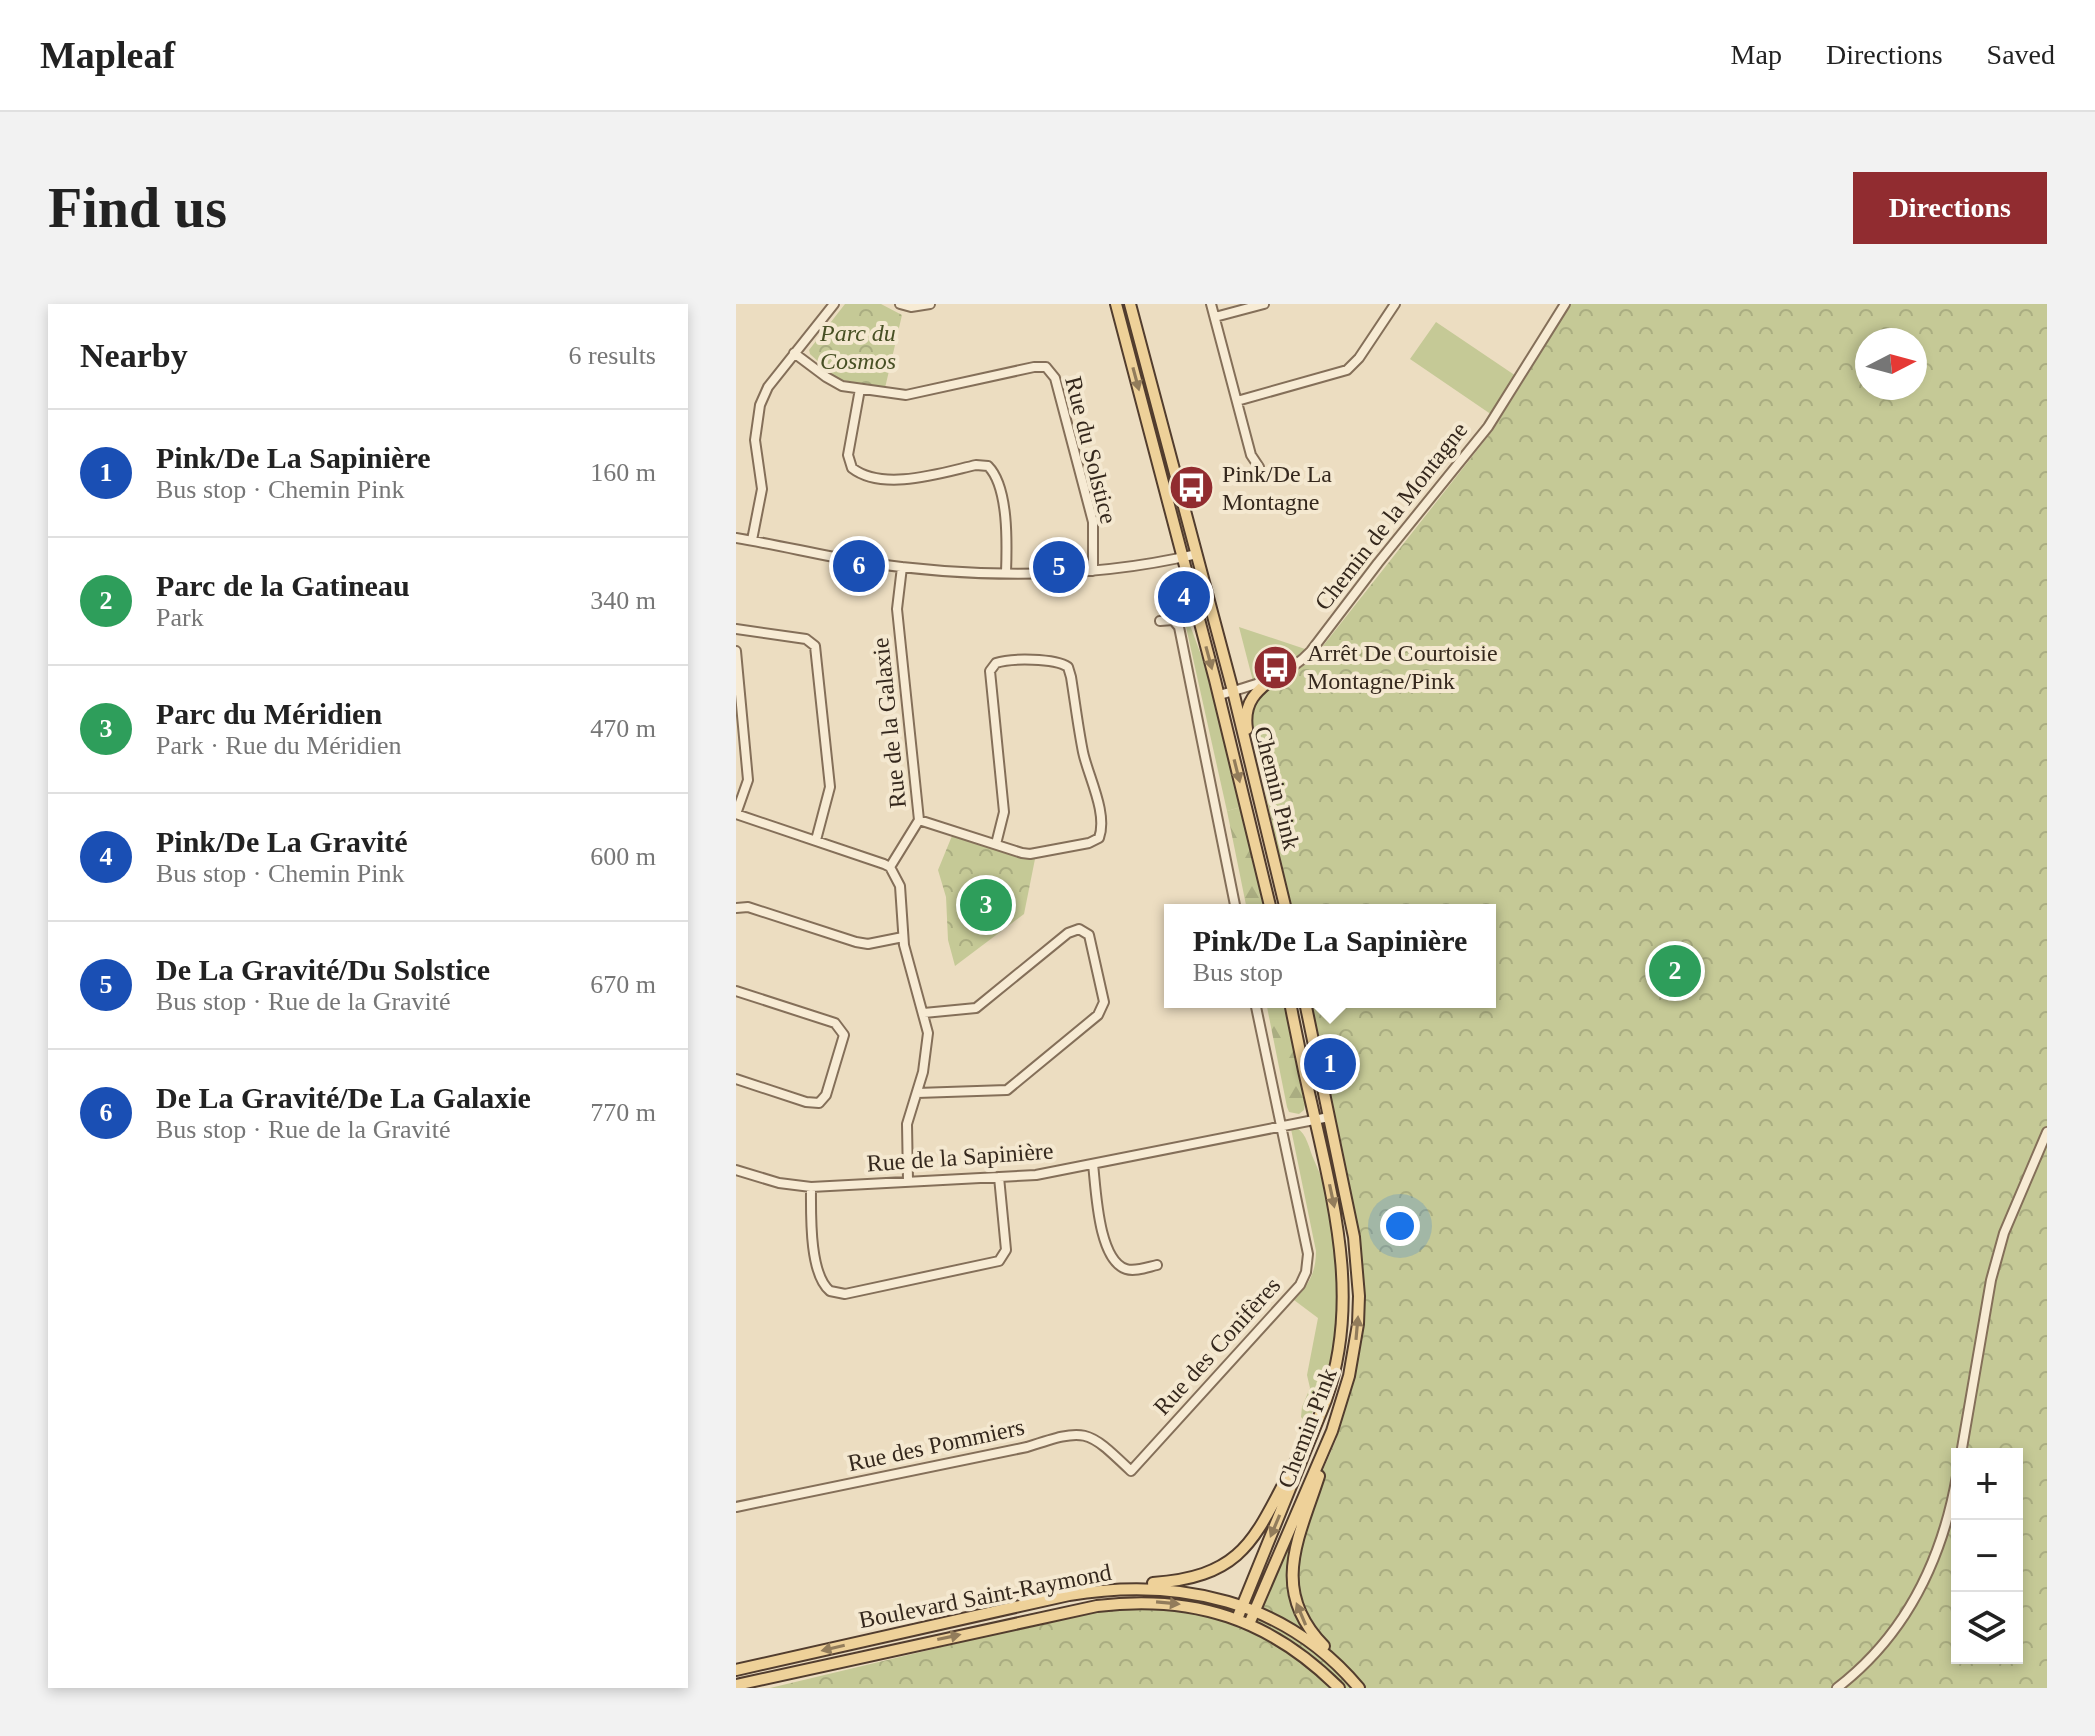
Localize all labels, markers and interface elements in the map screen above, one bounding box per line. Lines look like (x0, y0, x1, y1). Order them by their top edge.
text: Mapleaf (40, 34, 175, 76)
text: Map (1731, 39, 1782, 70)
text: Directions (1826, 39, 1943, 70)
text: Saved (1987, 39, 2055, 70)
button: Directions (1853, 172, 2047, 244)
text: Find us (48, 177, 227, 239)
park label: Parc du Cosmos (819, 320, 896, 374)
north arrow (1855, 328, 1927, 400)
text: Nearby (80, 337, 188, 374)
text: 6 results (569, 341, 656, 370)
one-way arrow (1130, 367, 1142, 392)
street label: Rue du Solstice (1060, 374, 1122, 526)
street label: Chemin de la Montagne (1310, 417, 1472, 615)
text: Pink/De La Sapinière (156, 441, 430, 474)
text: 1 (100, 458, 113, 487)
text: 160 m (590, 458, 656, 487)
place label: Pink/De La Montagne (1222, 461, 1332, 515)
bus stop icon: Pink/De La Montagne (1167, 464, 1215, 512)
text: Bus stop · Chemin Pink (156, 475, 404, 504)
pin: 6 (833, 536, 885, 596)
pin: 5 (1033, 537, 1085, 597)
pin: 4 (1158, 567, 1210, 627)
text: Parc de la Gatineau (156, 569, 410, 602)
text: 2 (100, 586, 113, 615)
text: 340 m (590, 586, 656, 615)
text: Park (156, 603, 204, 632)
street label: Rue de la Galaxie (867, 636, 911, 810)
place label: Arrêt De Courtoisie Montagne/Pink (1307, 640, 1498, 694)
bus stop icon: Arrêt De Courtoisie Montagne/Pink (1252, 643, 1300, 691)
one-way arrow (1204, 645, 1216, 670)
text: Parc du Méridien (156, 697, 382, 730)
text: 3 (100, 714, 113, 743)
text: 470 m (590, 714, 656, 743)
street label: Chemin Pink (1249, 724, 1305, 852)
text: Park · Rue du Méridien (156, 731, 402, 760)
one-way arrow (1231, 759, 1244, 784)
text: Pink/De La Gravité (156, 825, 408, 858)
text: 4 (100, 842, 113, 871)
text: 600 m (590, 842, 656, 871)
text: Bus stop · Chemin Pink (156, 859, 404, 888)
pin: 3 (960, 875, 1012, 935)
popup (1164, 904, 1496, 1008)
text: Pink/De La Sapinière (1193, 924, 1467, 957)
pin: 2 (1649, 941, 1701, 1001)
text: De La Gravité/Du Solstice (156, 953, 490, 986)
text: Bus stop (1193, 958, 1283, 987)
text: 5 (100, 970, 113, 999)
text: 670 m (590, 970, 656, 999)
text: Bus stop · Rue de la Gravité (156, 987, 451, 1016)
pin: 1 (1304, 1034, 1356, 1094)
text: De La Gravité/De La Galaxie (156, 1081, 531, 1114)
text: 6 (100, 1098, 113, 1127)
text: 770 m (590, 1098, 656, 1127)
text: Bus stop · Rue de la Gravité (156, 1115, 451, 1144)
street label: Rue de la Sapinière (866, 1138, 1054, 1176)
one-way arrow (1326, 1183, 1339, 1208)
your location (1380, 1206, 1420, 1246)
street label: Rue des Conifères (1148, 1272, 1286, 1420)
one-way arrow (1351, 1315, 1364, 1340)
street label: Chemin Pink (1272, 1365, 1342, 1491)
street label: Rue des Pommiers (845, 1414, 1027, 1476)
map controls (1951, 1448, 2023, 1664)
button: + (1951, 1448, 2023, 1520)
one-way arrow (1268, 1515, 1281, 1539)
button: − (1951, 1520, 2023, 1592)
street label: Boulevard Saint-Raymond (857, 1559, 1113, 1633)
button: layers (1951, 1592, 2023, 1664)
one-way arrow (1156, 1596, 1181, 1609)
one-way arrow (1295, 1602, 1308, 1625)
one-way arrow (936, 1631, 961, 1643)
one-way arrow (820, 1642, 845, 1655)

